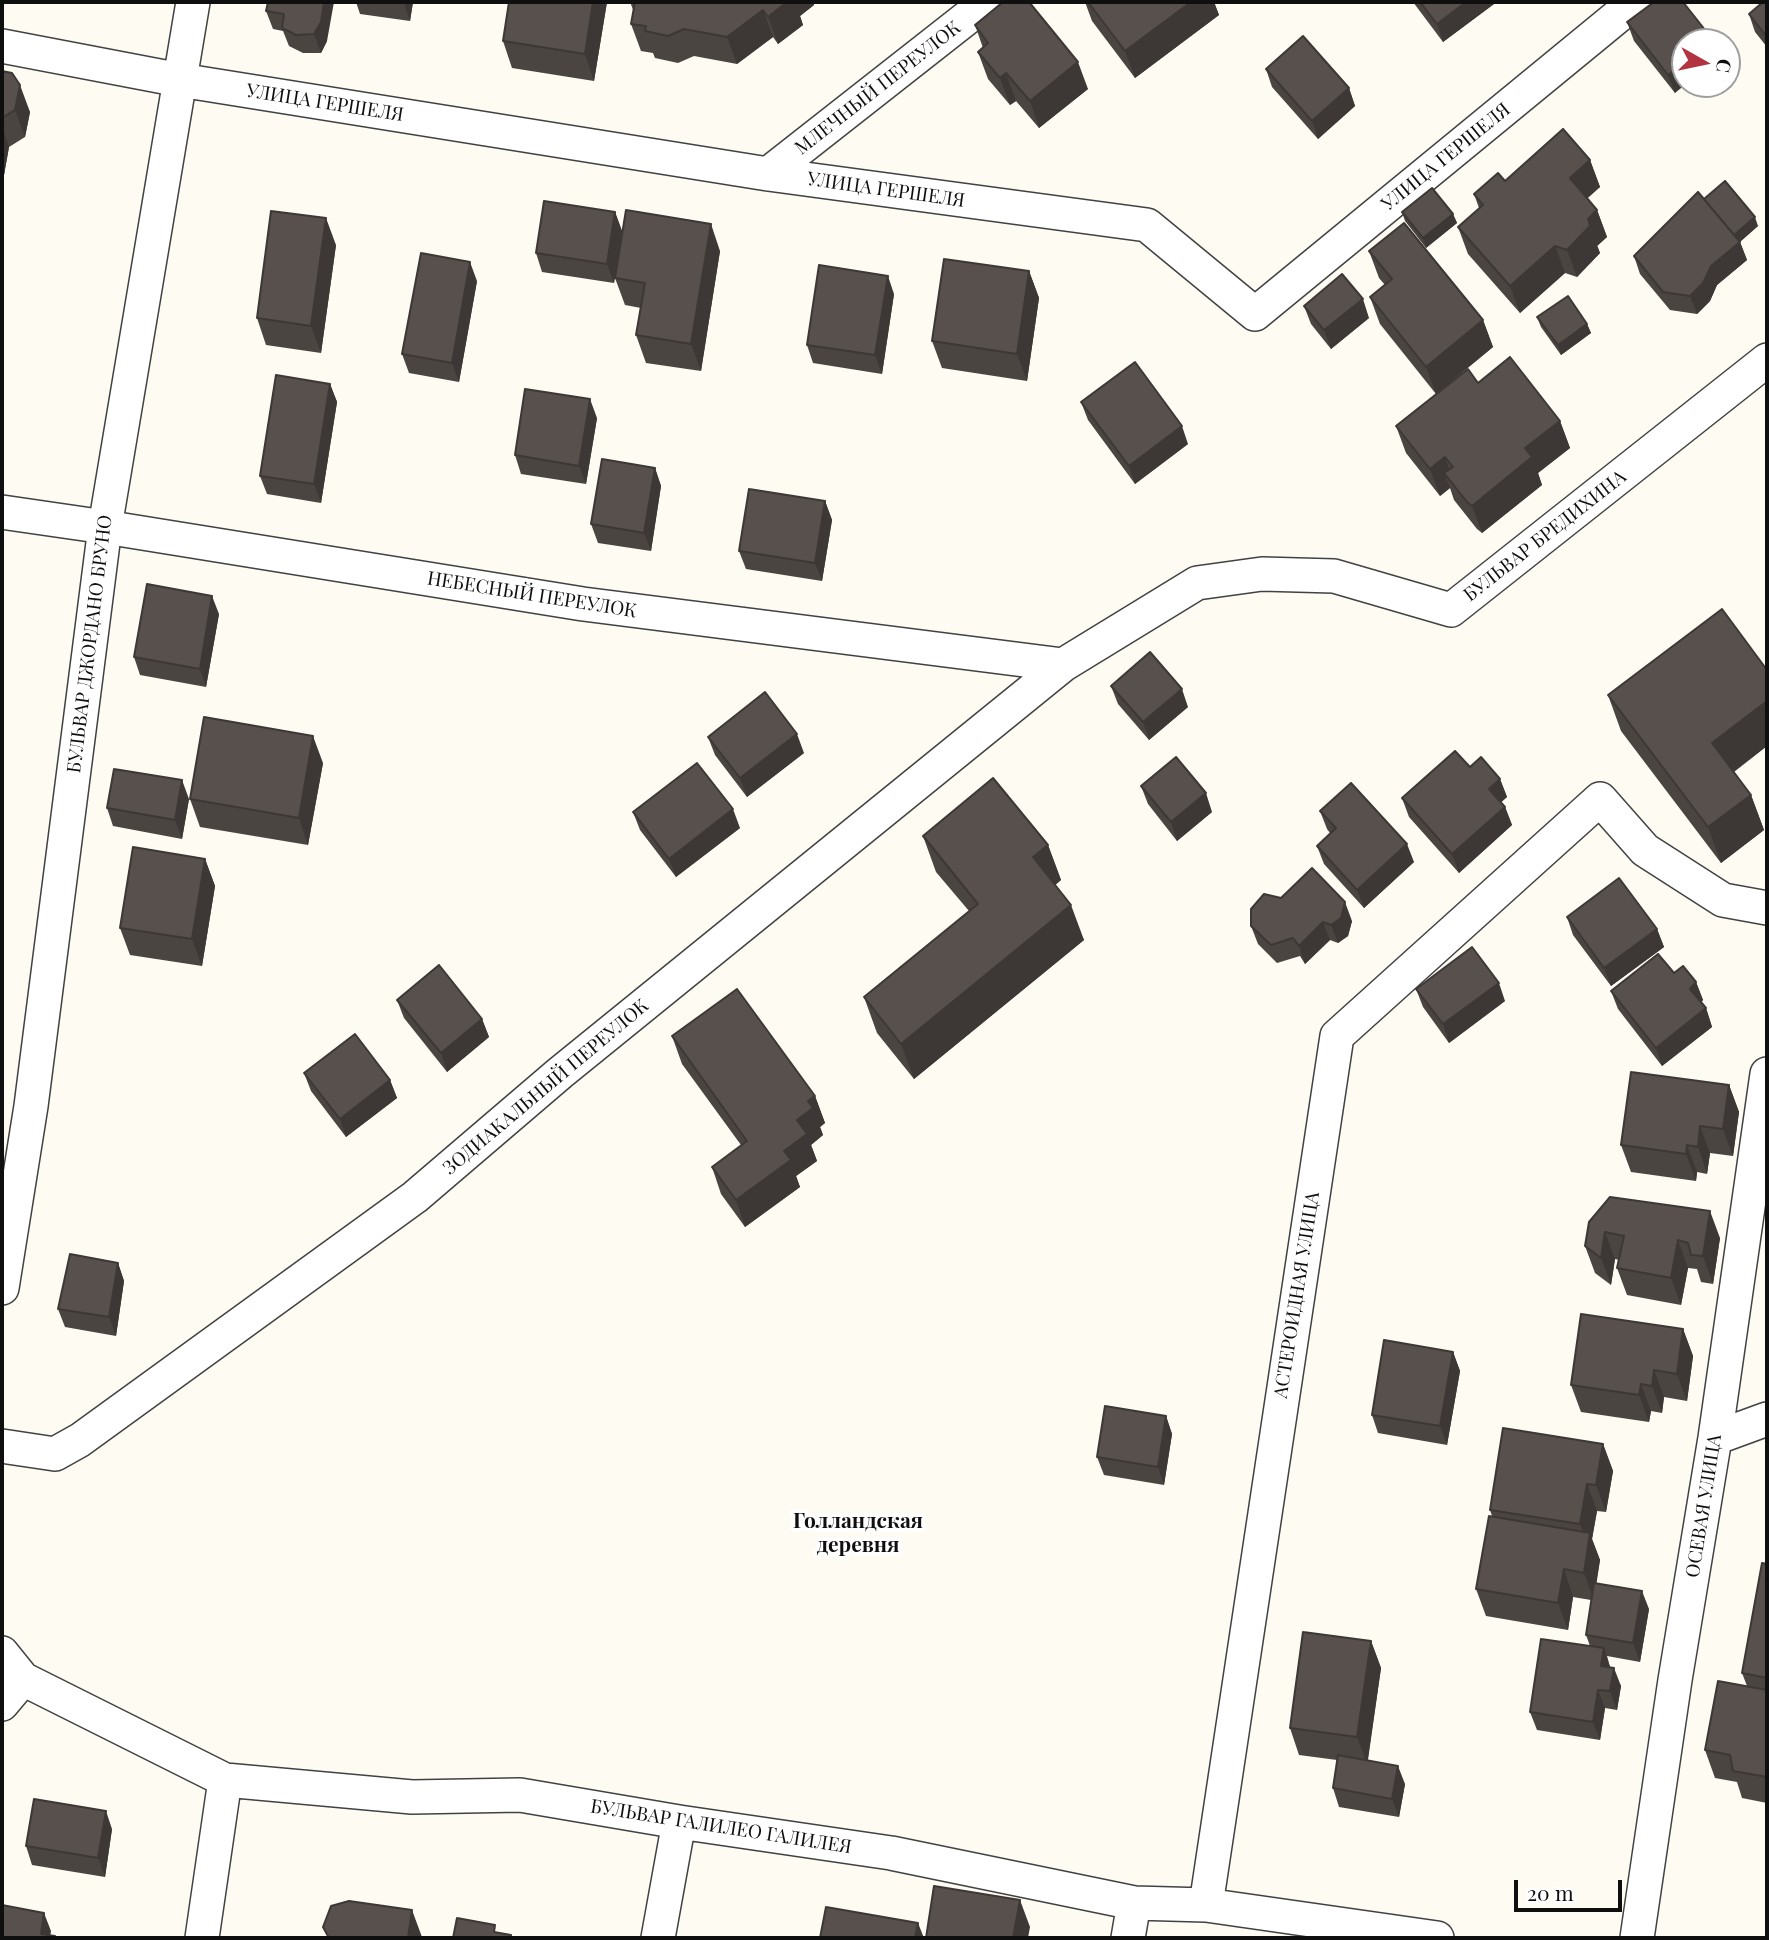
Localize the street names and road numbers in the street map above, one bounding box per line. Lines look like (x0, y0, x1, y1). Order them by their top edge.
street label: МЛЕЧНЫЙ ПЕРЕУЛОК (791, 16, 965, 160)
street label: УЛИЦА ГЕРШЕЛЯ (245, 79, 405, 127)
street label: УЛИЦА ГЕРШЕЛЯ (1377, 98, 1515, 216)
street label: УЛИЦА ГЕРШЕЛЯ (806, 168, 966, 212)
street label: БУЛЬВАР БРЕДИХИНА (1459, 466, 1631, 606)
street label: БУЛЬВАР ДЖОРДАНО БРУНО (63, 514, 117, 774)
street label: НЕБЕСНЫЙ ПЕРЕУЛОК (426, 567, 638, 623)
street label: ЗОДИАКАЛЬНЫЙ ПЕРЕУЛОК (439, 994, 653, 1180)
street label: АСТЕРОИДНАЯ УЛИЦА (1269, 1190, 1325, 1400)
street label: ОСЕВАЯ УЛИЦА (1681, 1433, 1727, 1579)
street label: БУЛЬВАР ГАЛИЛЕО ГАЛИЛЕЯ (589, 1795, 853, 1859)

